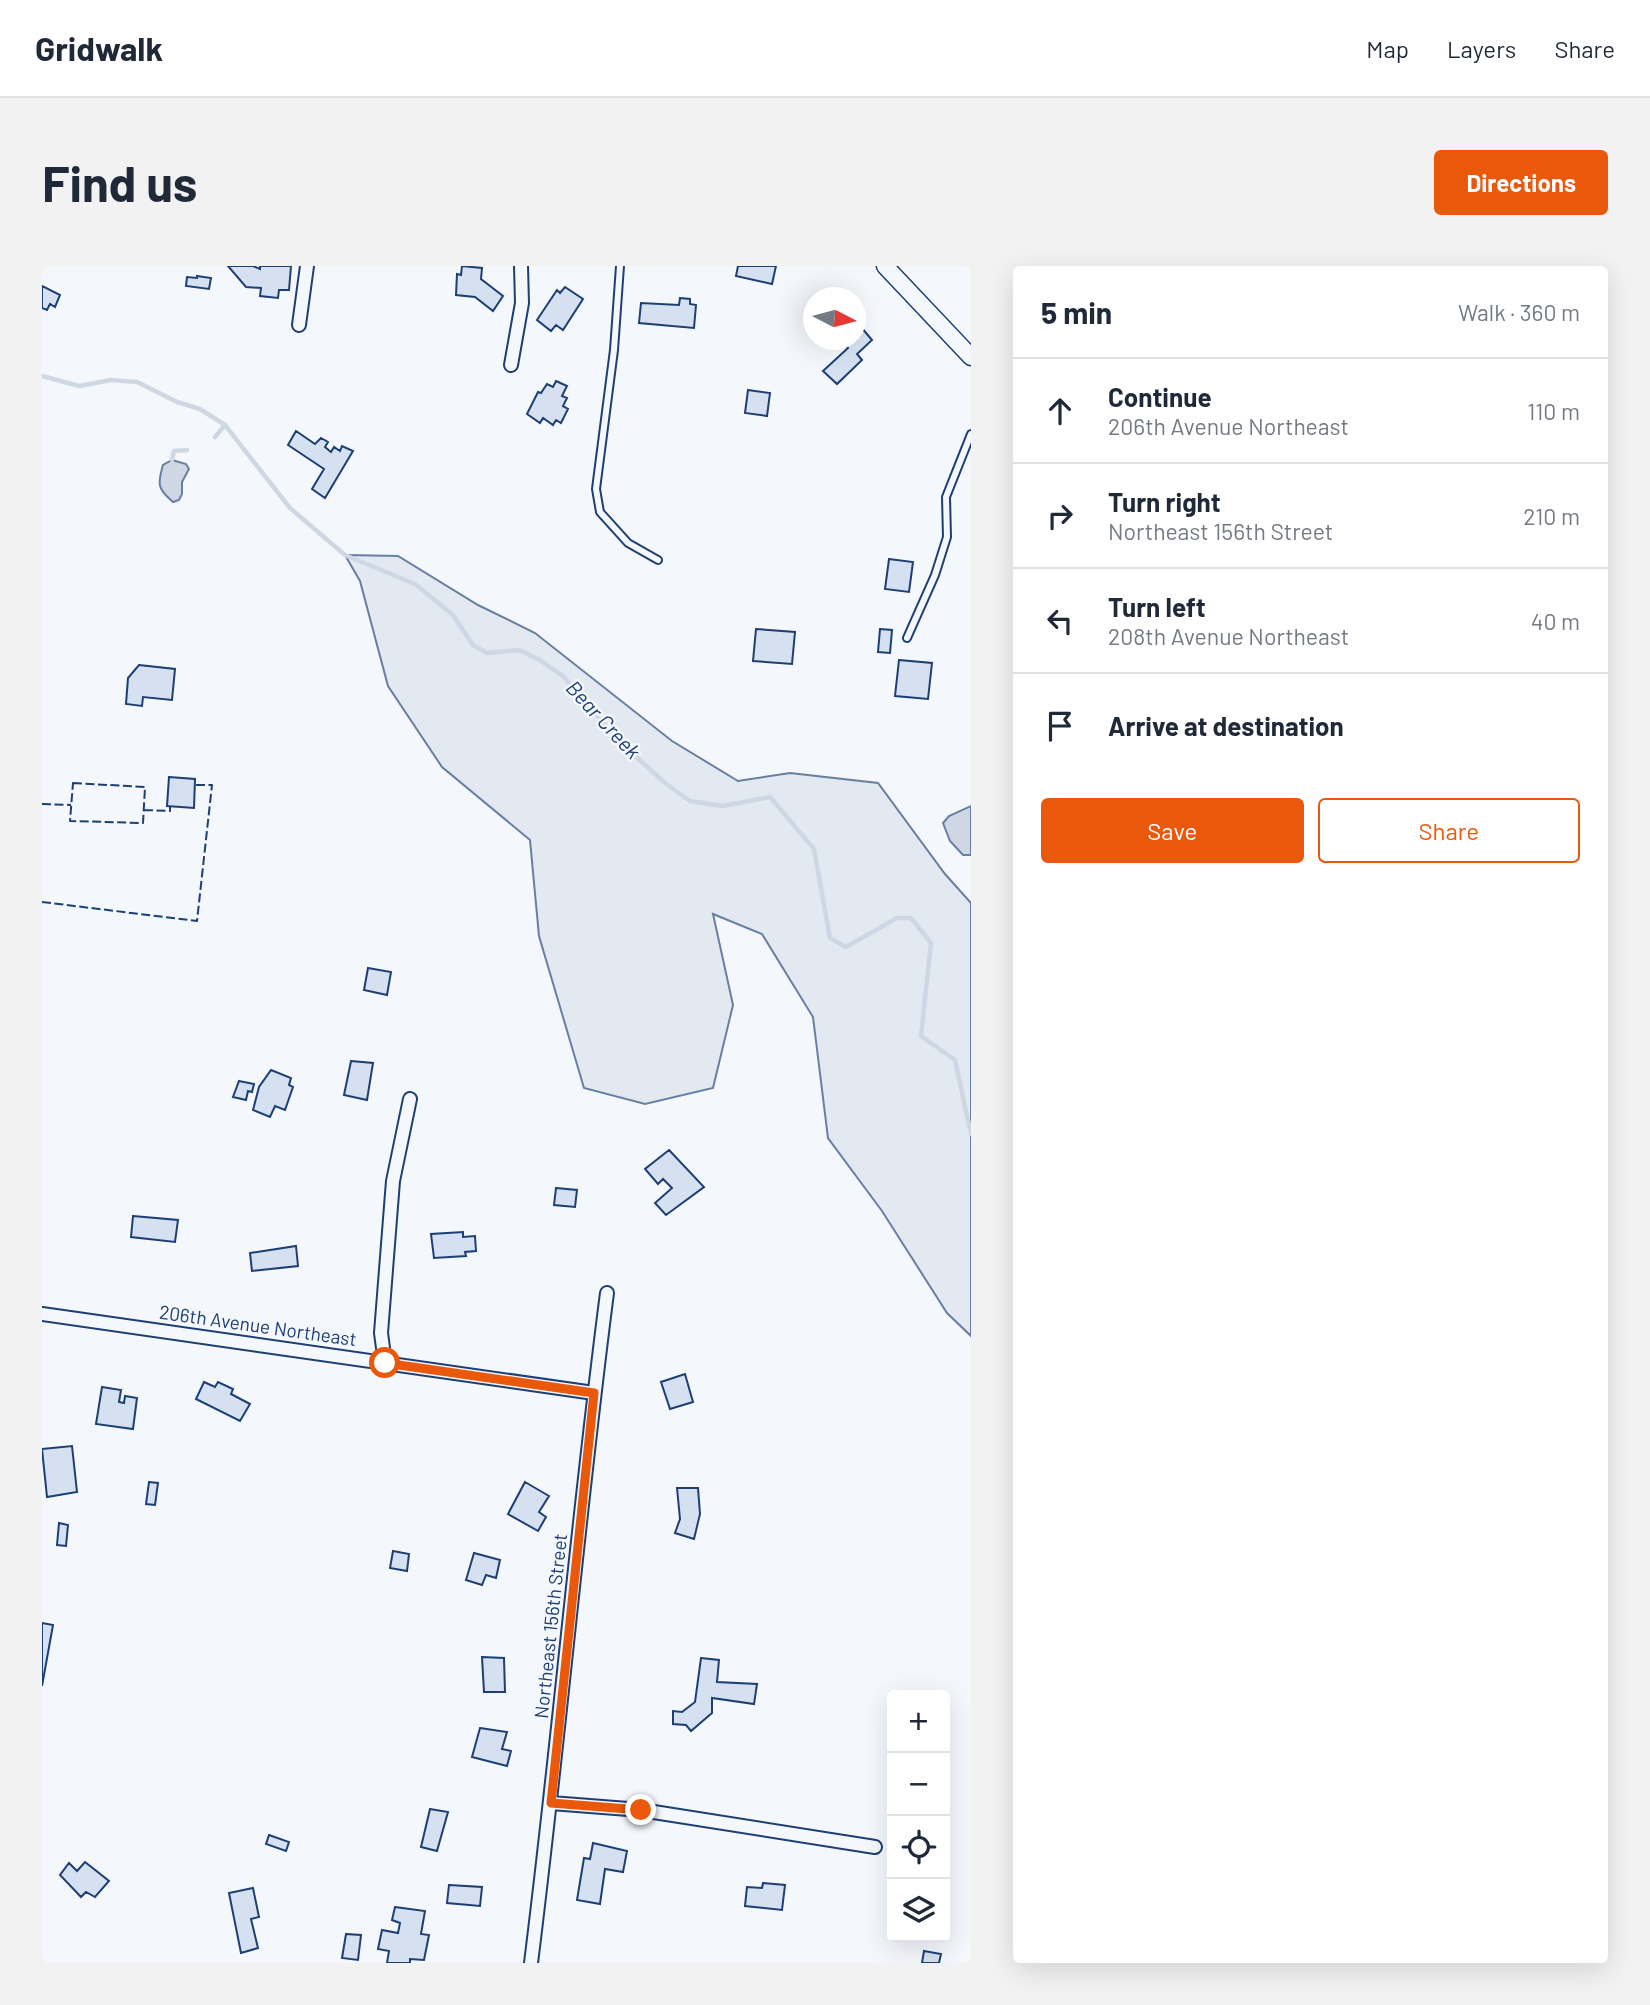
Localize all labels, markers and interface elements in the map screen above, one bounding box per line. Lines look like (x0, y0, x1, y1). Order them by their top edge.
text: Gridwalk (35, 28, 163, 68)
text: Map (1366, 34, 1409, 63)
text: Layers (1447, 34, 1516, 63)
text: Share (1554, 34, 1615, 63)
button: Directions (1434, 150, 1608, 215)
text: Find us (42, 153, 197, 212)
north arrow (803, 287, 866, 350)
text: 5 min (1041, 294, 1112, 330)
text: Walk · 360 m (1458, 298, 1580, 326)
text: Continue (1108, 381, 1212, 412)
icon: ahead (1041, 392, 1079, 430)
text: 110 m (1527, 397, 1580, 425)
text: 206th Avenue Northeast (1108, 412, 1349, 440)
text: Turn right (1108, 486, 1221, 517)
icon: right (1041, 497, 1079, 535)
text: 210 m (1523, 502, 1580, 530)
text: Northeast 156th Street (1108, 517, 1333, 545)
text: Turn left (1108, 591, 1206, 622)
icon: left (1041, 602, 1079, 640)
text: 40 m (1531, 607, 1580, 635)
text: 208th Avenue Northeast (1108, 622, 1349, 650)
water label: Bear Creek (561, 675, 647, 764)
icon: arrive (1041, 707, 1079, 745)
text: Arrive at destination (1108, 710, 1344, 741)
button: Save (1041, 798, 1304, 863)
button: Share (1318, 798, 1580, 863)
street label: 206th Avenue Northeast (158, 1300, 358, 1350)
route start (369, 1347, 400, 1378)
street label: Northeast 156th Street (529, 1532, 571, 1720)
map controls (887, 1690, 950, 1942)
button: + (887, 1690, 950, 1753)
button: − (887, 1753, 950, 1816)
route end (625, 1794, 656, 1825)
button: locate (887, 1816, 950, 1879)
button: layers (887, 1879, 950, 1942)

